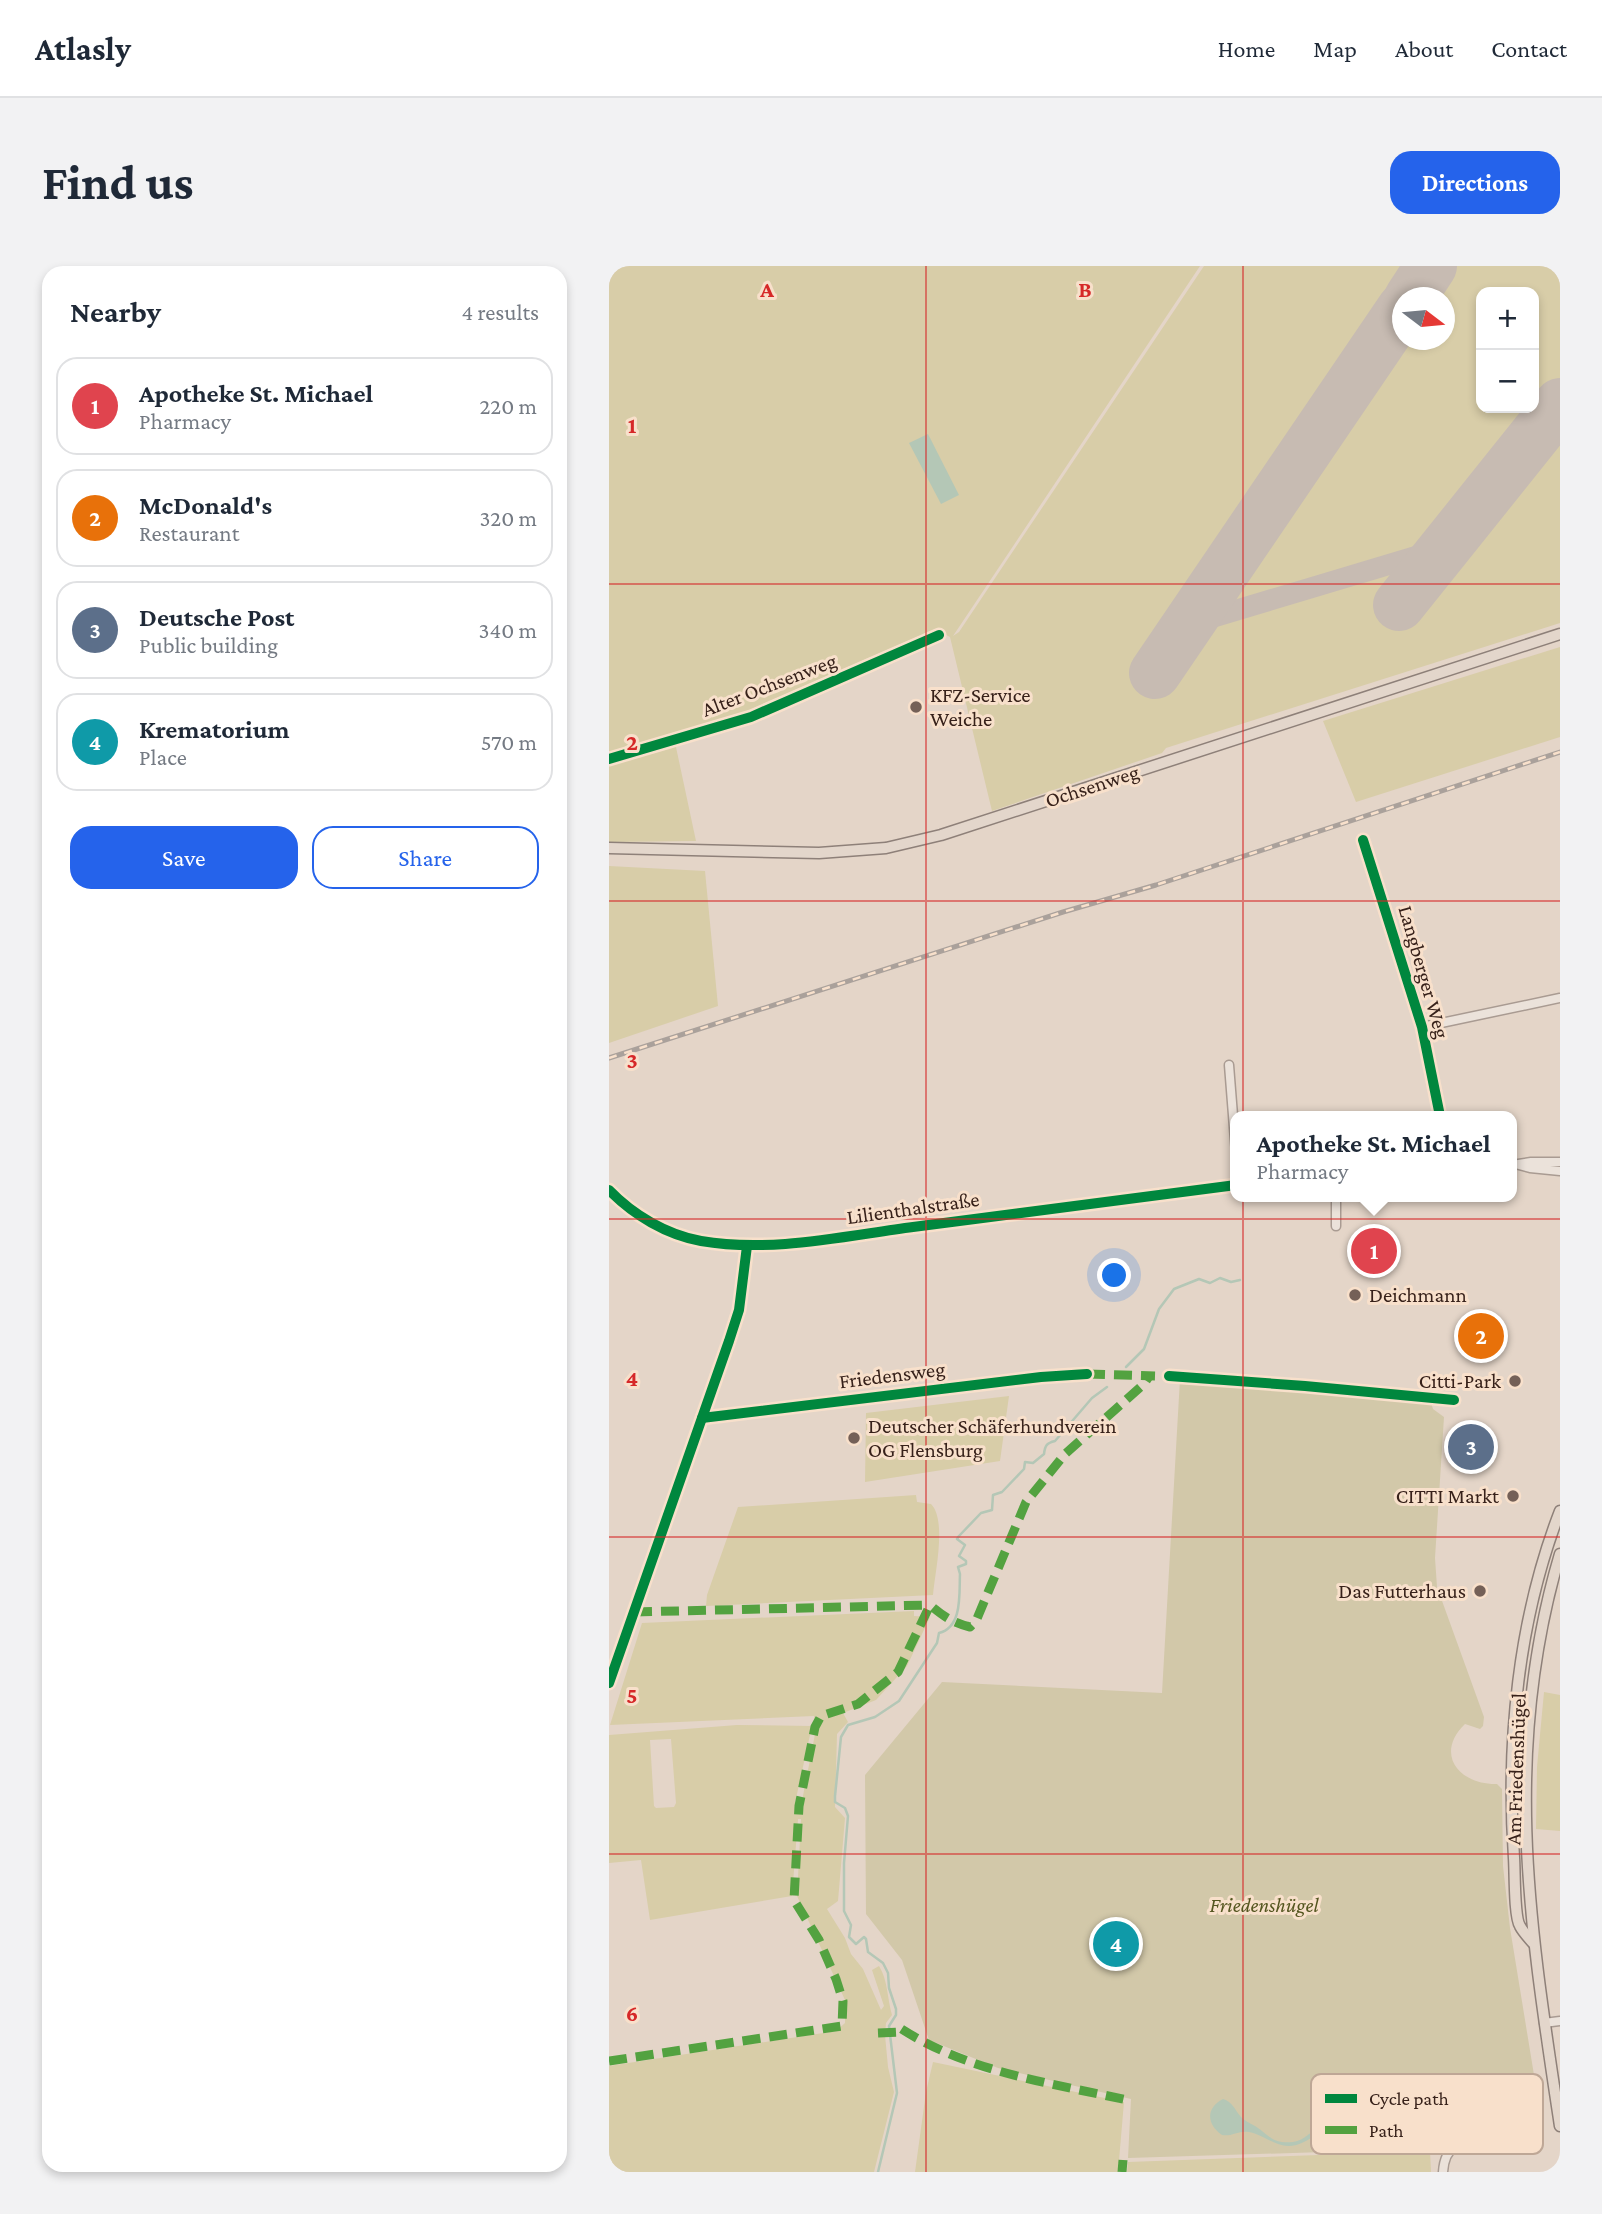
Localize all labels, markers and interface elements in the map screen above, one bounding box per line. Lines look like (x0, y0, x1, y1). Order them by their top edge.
text: Atlasly (35, 30, 131, 67)
text: Home (1218, 35, 1275, 62)
text: Map (1313, 35, 1357, 62)
text: About (1395, 35, 1453, 62)
text: Contact (1491, 35, 1567, 62)
button: Directions (1390, 151, 1560, 214)
text: Find us (42, 155, 194, 210)
text: A (759, 276, 774, 302)
text: B (1078, 276, 1092, 302)
north arrow (1392, 287, 1455, 350)
map controls (1476, 287, 1539, 413)
button: + (1476, 287, 1539, 350)
text: Nearby (70, 295, 161, 328)
text: 4 results (461, 299, 539, 325)
button: − (1476, 350, 1539, 413)
text: Apotheke St. Michael (139, 379, 373, 408)
text: 1 (91, 393, 99, 419)
text: 220 m (479, 393, 537, 419)
text: Pharmacy (139, 408, 231, 434)
text: 1 (628, 412, 637, 438)
text: McDonald's (139, 491, 272, 520)
text: 2 (89, 505, 101, 531)
text: 320 m (479, 505, 537, 531)
text: Restaurant (139, 520, 239, 546)
text: Deutsche Post (139, 603, 294, 632)
text: 3 (89, 617, 101, 643)
text: 340 m (479, 617, 537, 643)
text: Public building (139, 632, 278, 658)
street label: Alter Ochsenweg (698, 648, 840, 722)
place label: KFZ-Service Weiche (930, 683, 1031, 731)
marker: KFZ-Service Weiche (908, 699, 924, 715)
text: Krematorium (139, 715, 289, 744)
text: 4 (89, 729, 101, 755)
text: 570 m (481, 729, 537, 755)
text: 2 (626, 729, 638, 755)
text: Place (139, 744, 187, 770)
street label: Ochsenweg (1042, 760, 1142, 812)
button: Save (70, 826, 298, 889)
button: Share (312, 826, 539, 889)
street label: Langberger Weg (1394, 903, 1454, 1041)
text: 3 (626, 1047, 638, 1073)
popup (1230, 1111, 1517, 1202)
text: Apotheke St. Michael (1256, 1129, 1491, 1158)
text: Pharmacy (1256, 1158, 1348, 1184)
street label: Lilienthalstraße (845, 1187, 981, 1229)
pin: 1 (1351, 1225, 1397, 1277)
your location (1097, 1258, 1131, 1292)
place label: Deichmann (1369, 1283, 1467, 1307)
marker: Deichmann (1347, 1287, 1363, 1303)
pin: 2 (1458, 1310, 1504, 1362)
street label: Friedensweg (838, 1357, 946, 1393)
text: 4 (626, 1365, 638, 1391)
place label: Citti-Park (1419, 1369, 1501, 1393)
marker: Citti-Park (1507, 1373, 1523, 1389)
place label: Deutscher Schäferhundverein OG Flensburg (868, 1414, 1116, 1462)
pin: 3 (1448, 1421, 1494, 1473)
marker: Deutscher Schäferhundverein OG Flensburg (846, 1430, 862, 1446)
place label: CITTI Markt (1396, 1484, 1500, 1508)
marker: CITTI Markt (1505, 1488, 1521, 1504)
place label: Das Futterhaus (1338, 1579, 1466, 1603)
marker: Das Futterhaus (1472, 1583, 1488, 1599)
text: 5 (626, 1682, 638, 1708)
street label: Am Friedenshügel (1501, 1693, 1531, 1845)
park label: Friedenshügel (1209, 1893, 1319, 1917)
pin: 4 (1093, 1918, 1139, 1970)
text: 6 (626, 2000, 638, 2026)
legend (1311, 2074, 1543, 2154)
text: Cycle path (1369, 2088, 1449, 2109)
text: Path (1369, 2120, 1404, 2141)

